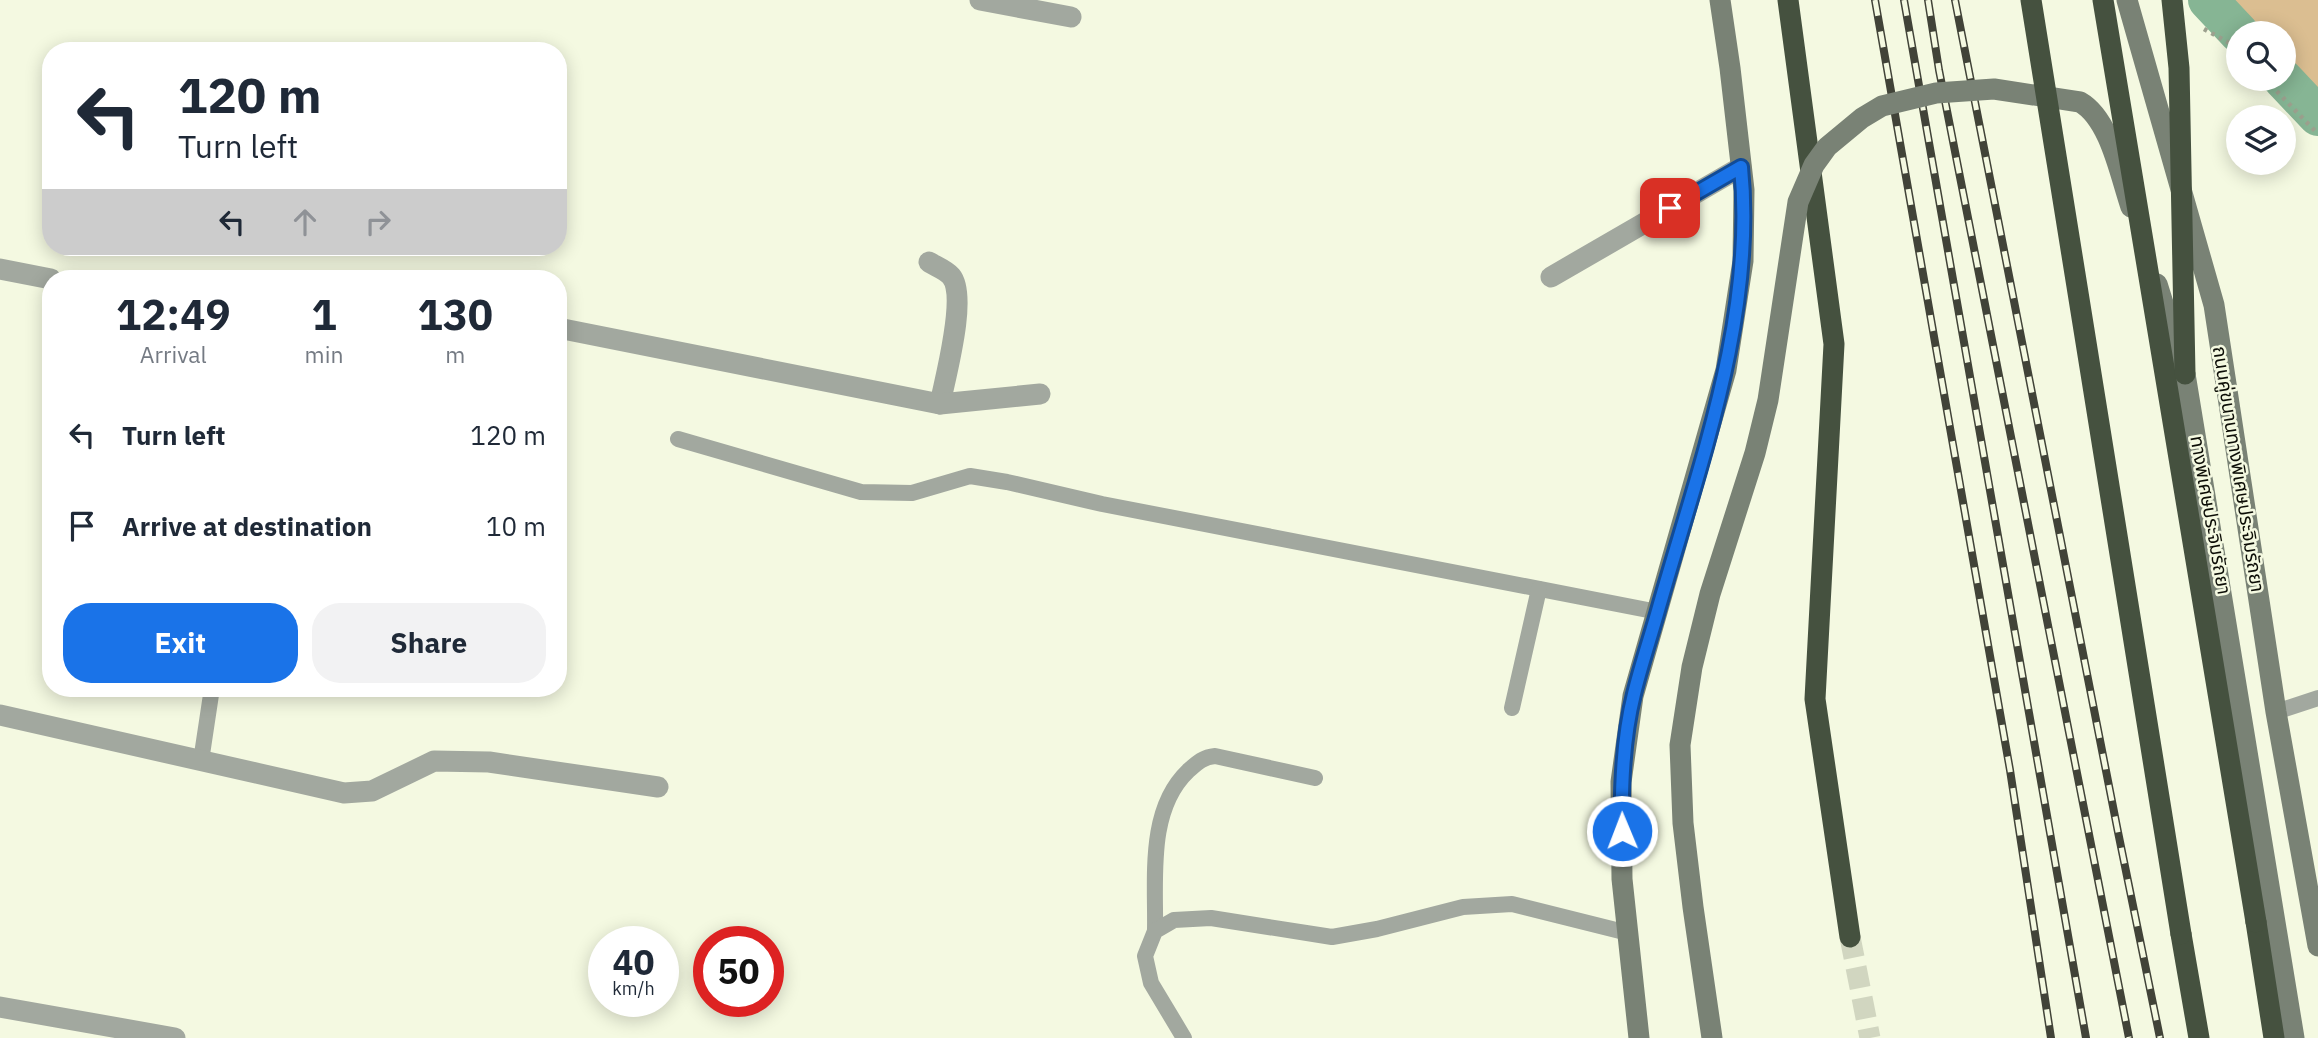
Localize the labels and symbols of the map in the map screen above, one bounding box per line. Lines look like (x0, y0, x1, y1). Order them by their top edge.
pin (1640, 178, 1700, 238)
street label: ถนนคู่ขนานทางพิเศษประจิมรัถยา (2208, 344, 2270, 594)
street label: ทางพิเศษประจิมรัถยา (2186, 434, 2236, 596)
position arrow (1585, 794, 1659, 868)
speed limit sign: 50 (693, 926, 784, 1017)

